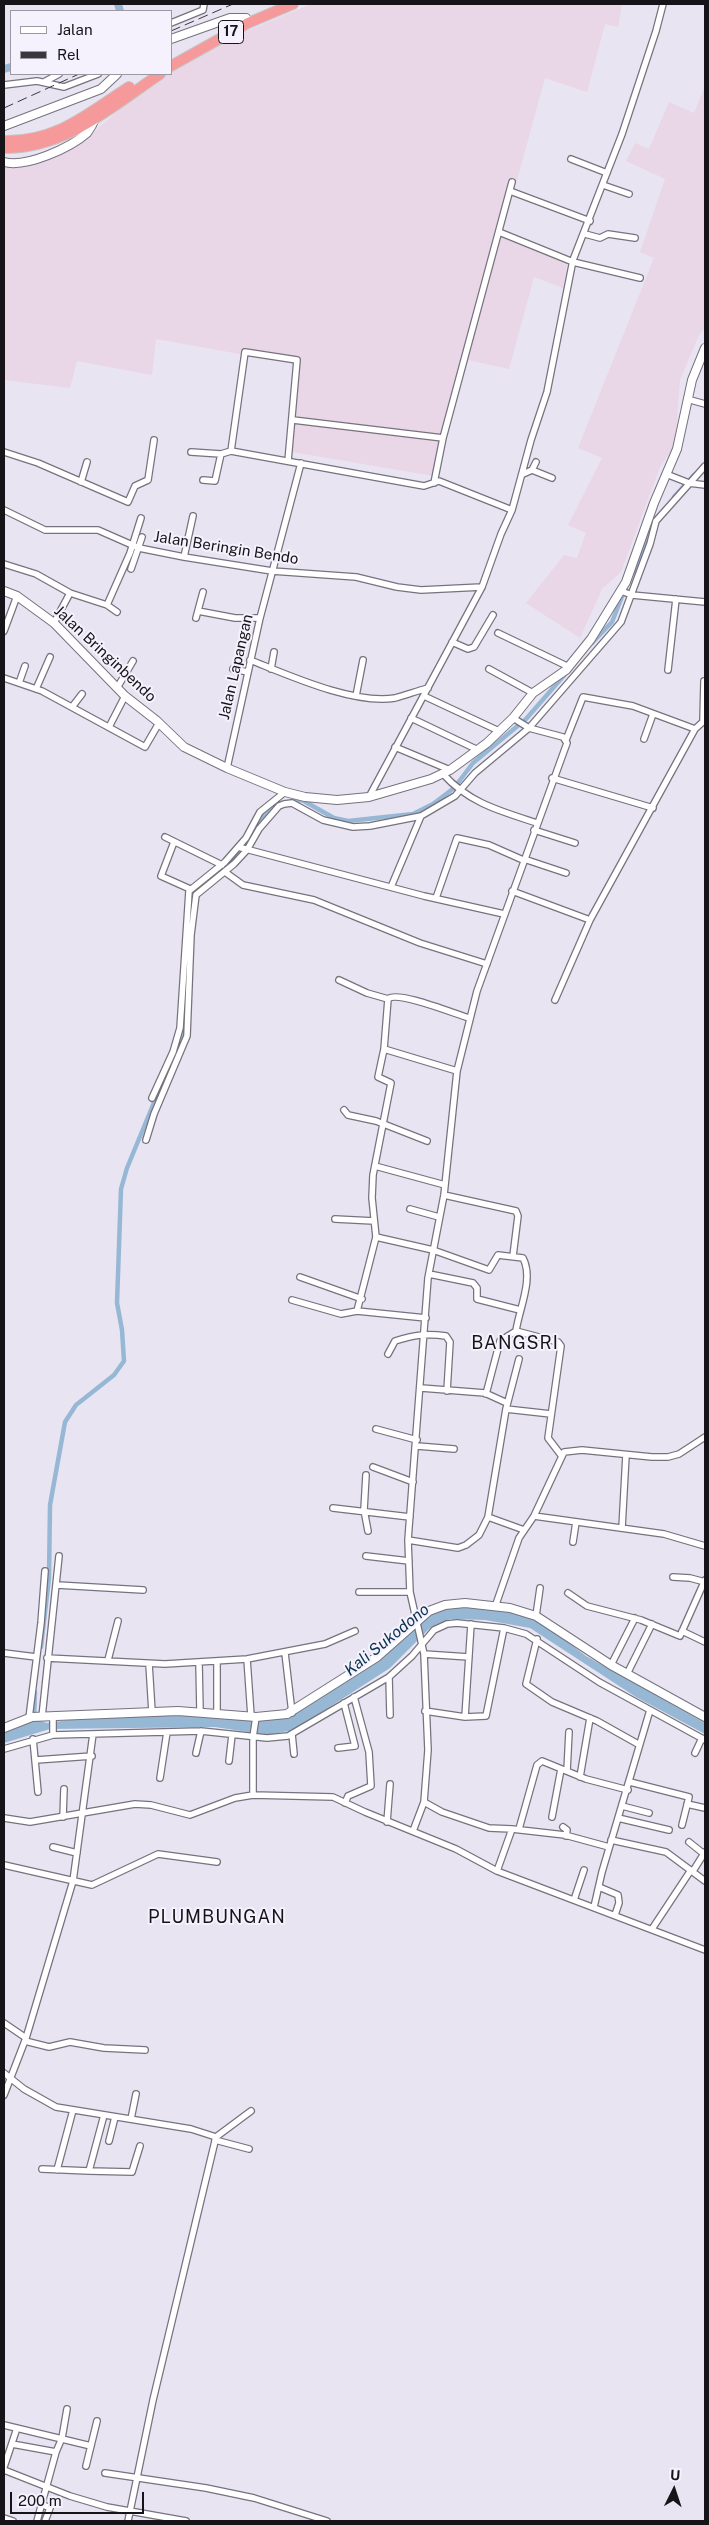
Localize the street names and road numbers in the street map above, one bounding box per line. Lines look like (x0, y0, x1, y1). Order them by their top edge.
road number: 17 (218, 21, 244, 44)
street label: Jalan Beringin Bendo (152, 528, 300, 568)
street label: Jalan Bringinbendo (50, 602, 160, 706)
street label: Jalan Lapangan (215, 612, 257, 722)

